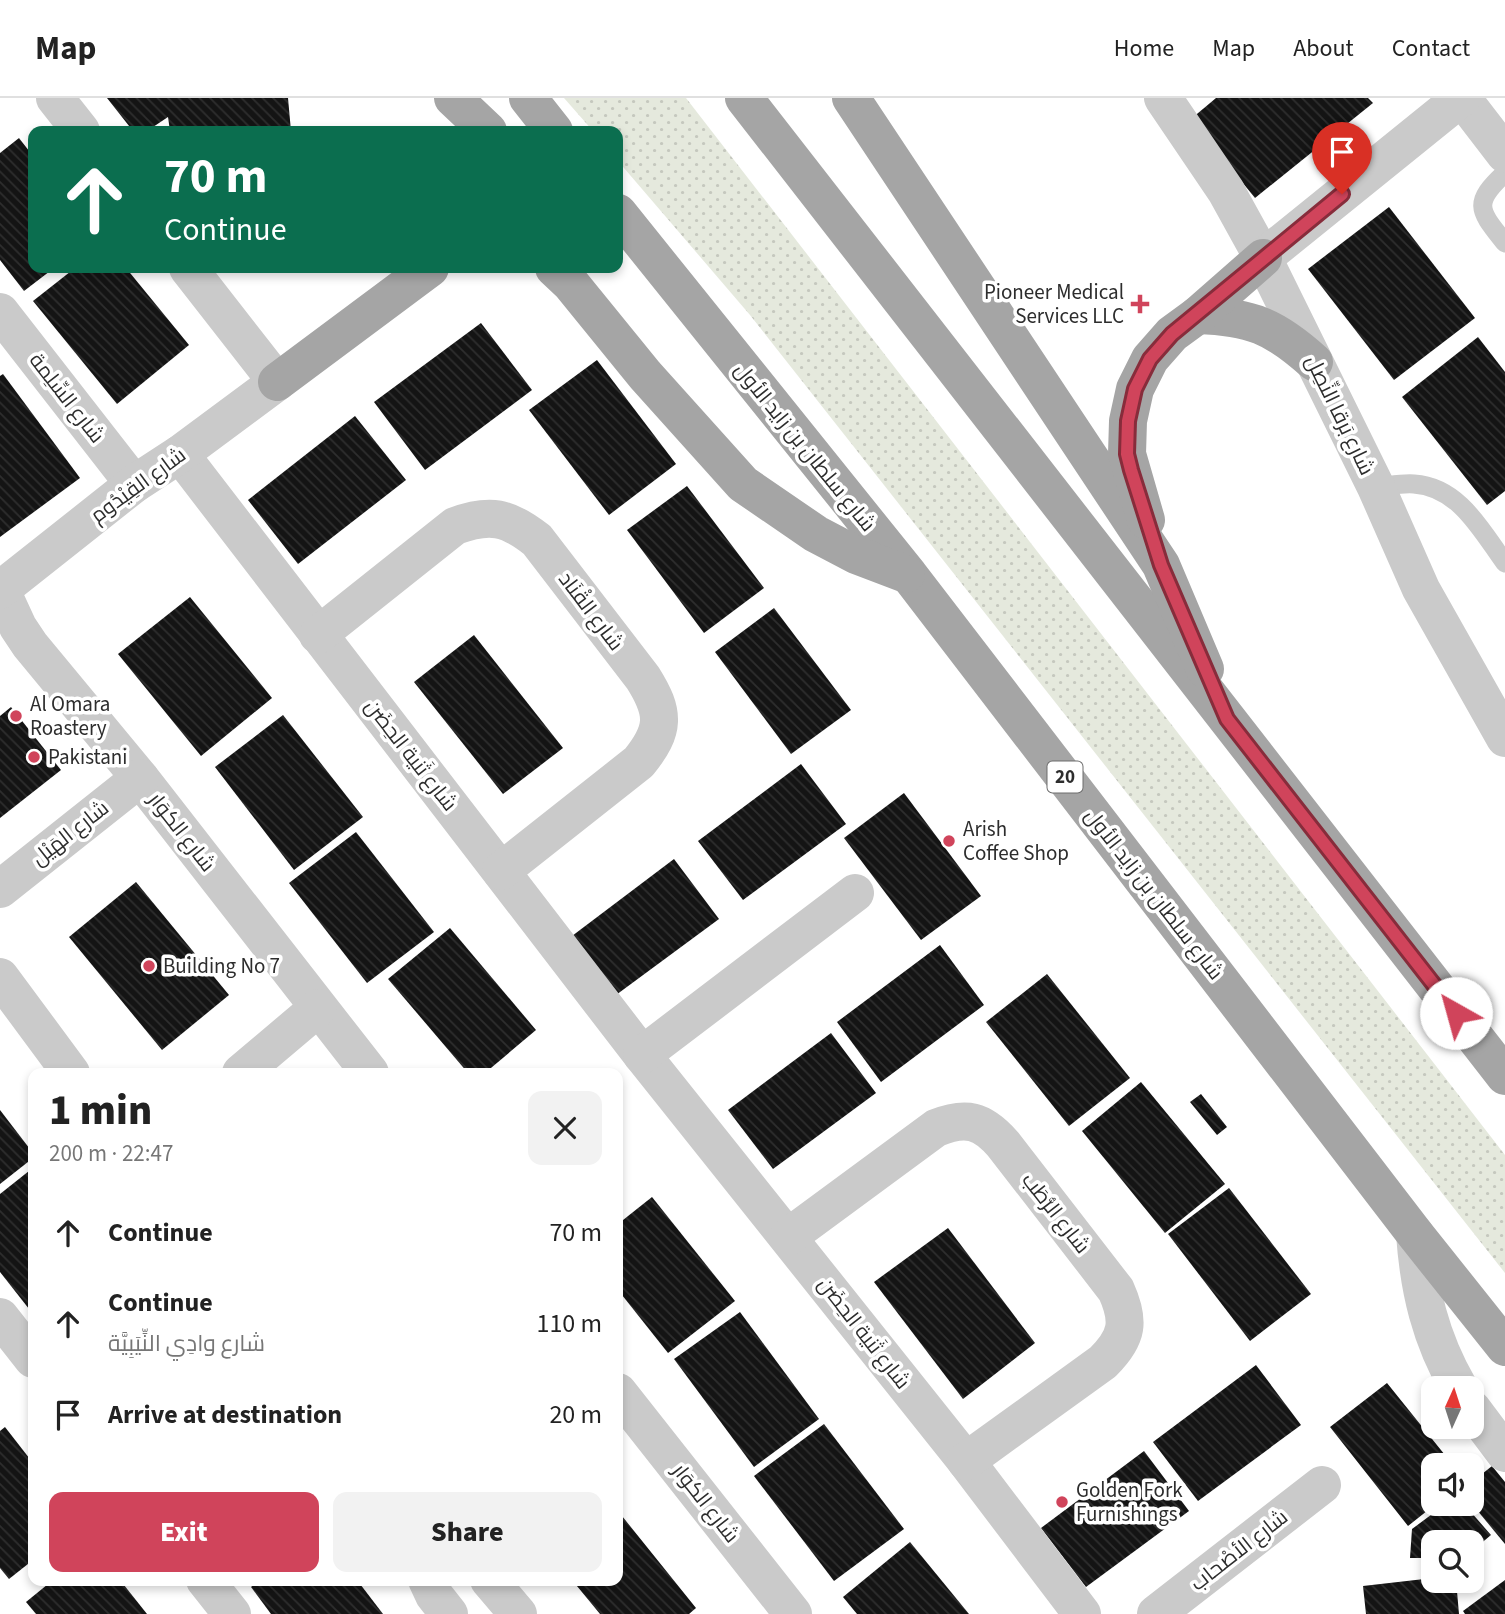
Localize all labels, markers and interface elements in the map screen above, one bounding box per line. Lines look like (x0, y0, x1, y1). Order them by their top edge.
text: Map (35, 25, 96, 72)
text: Home (1114, 31, 1174, 66)
text: Map (1212, 31, 1255, 66)
text: About (1293, 31, 1354, 66)
text: Contact (1392, 31, 1470, 66)
pin (1312, 122, 1372, 194)
icon: arrive (1323, 133, 1361, 171)
text: 70 m (164, 142, 268, 212)
icon: ahead (49, 154, 140, 245)
text: Continue (164, 207, 287, 253)
place label: Pioneer Medical Services LLC (984, 277, 1124, 331)
marker: Pioneer Medical Services LLC (1130, 294, 1150, 314)
street label: شارع السِّلِمة (22, 347, 112, 449)
street label: شارع بَرقا النِّصِل (1298, 350, 1382, 480)
street label: شارع سلطان بن زايد الأول (727, 356, 883, 538)
street label: شارع القِيْدُوم (84, 440, 192, 530)
street label: شارع القْنَاد (551, 565, 631, 657)
place label: Al Omara Roastery (30, 689, 110, 743)
street label: شارع ثَنية الحِضَن (358, 693, 464, 817)
marker: Al Omara Roastery (8, 708, 24, 724)
place label: Pakistani (48, 742, 127, 772)
marker: Pakistani (26, 749, 42, 765)
road number: 20 (1048, 762, 1082, 792)
street label: شارع الكوَار (141, 785, 223, 878)
street label: شارع الهَيْل (25, 793, 115, 873)
street label: شارع سلطان بن زايد الأول (1078, 802, 1230, 986)
place label: Arish Coffee Shop (963, 814, 1069, 868)
marker: Arish Coffee Shop (941, 833, 957, 849)
place label: Building No 7 (163, 951, 280, 981)
marker: Building No 7 (141, 958, 157, 974)
position arrow (1419, 976, 1493, 1050)
text: 1 min (49, 1081, 152, 1141)
button: close (528, 1091, 602, 1165)
text: 200 m · 22:47 (49, 1137, 173, 1170)
street label: شارع الرُّطَب (1015, 1166, 1097, 1260)
icon: ahead (49, 1214, 87, 1252)
text: Continue (108, 1214, 213, 1251)
text: 70 m (549, 1214, 602, 1251)
street label: شارع ثَنية الحِضَن (811, 1271, 917, 1395)
text: Continue (108, 1284, 213, 1321)
icon: ahead (49, 1305, 87, 1343)
text: 110 m (536, 1305, 602, 1342)
text: شارع وادِي النِّيَبِيَّة (108, 1327, 265, 1360)
north arrow (1421, 1376, 1484, 1438)
map controls (1421, 1376, 1484, 1593)
icon: arrive (49, 1396, 87, 1434)
text: Arrive at destination (108, 1396, 342, 1433)
text: 20 m (549, 1396, 602, 1433)
button: sound (1421, 1453, 1484, 1516)
street label: شارع الكوَار (665, 1456, 747, 1549)
place label: Golden Fork Furnishings (1076, 1475, 1183, 1529)
button: Exit (49, 1492, 319, 1572)
button: Share (333, 1492, 602, 1572)
marker: Golden Fork Furnishings (1054, 1494, 1070, 1510)
street label: شارع الأصْحاب (1184, 1502, 1294, 1598)
button: search (1421, 1530, 1484, 1593)

